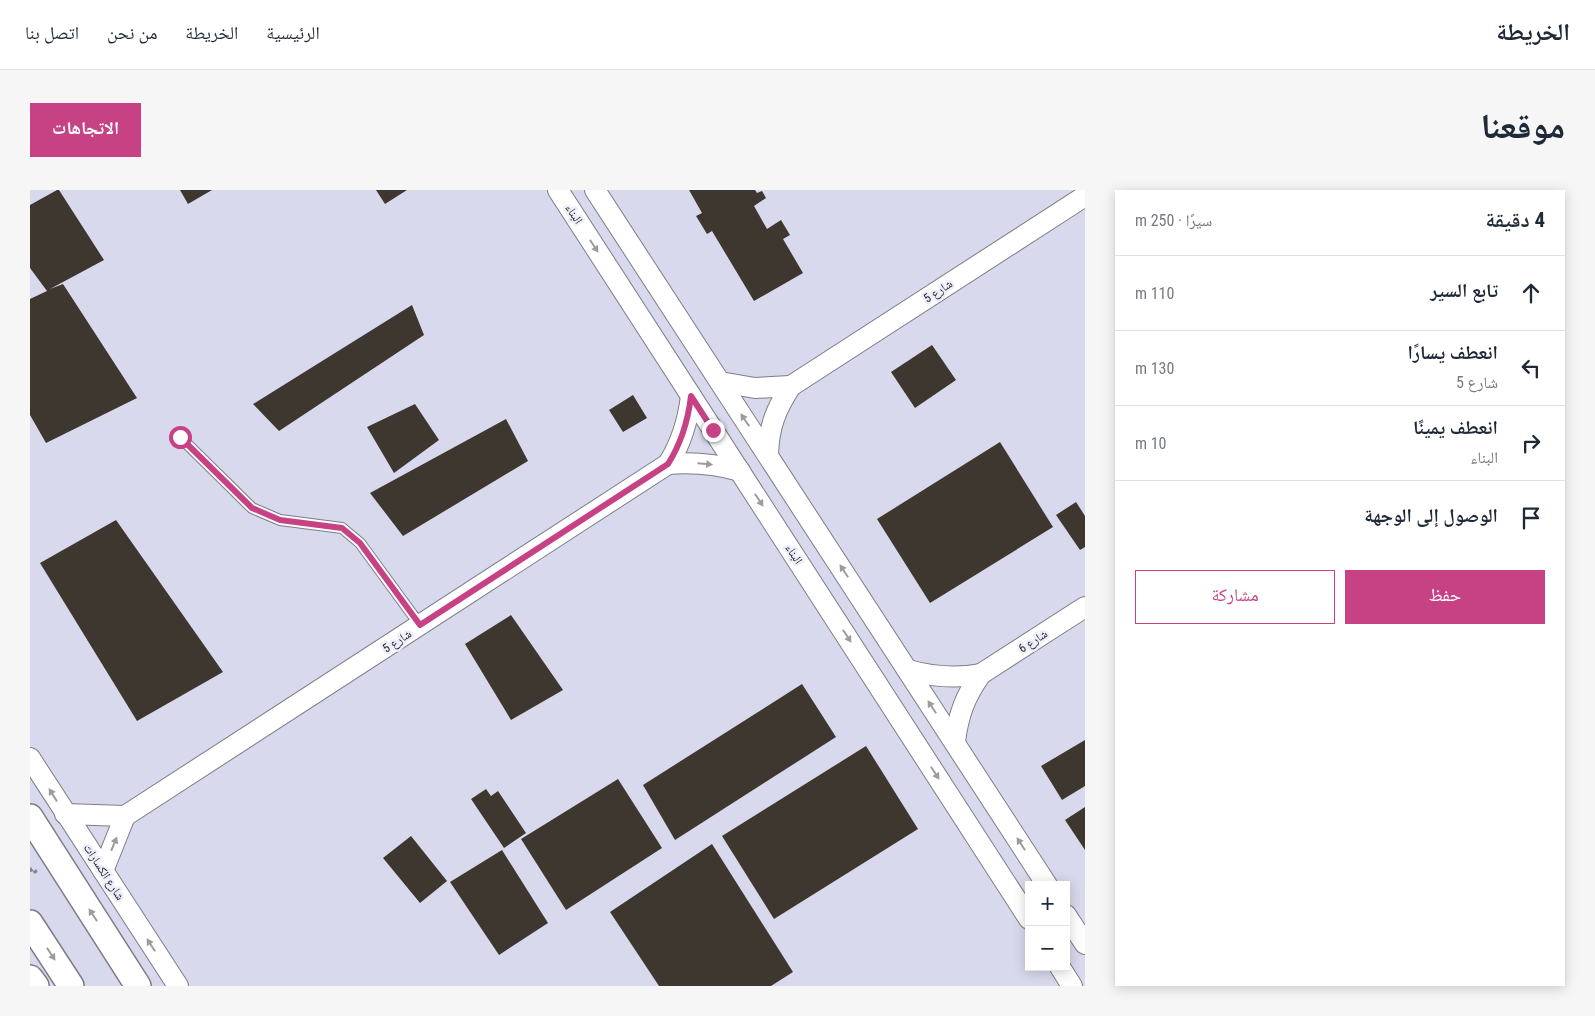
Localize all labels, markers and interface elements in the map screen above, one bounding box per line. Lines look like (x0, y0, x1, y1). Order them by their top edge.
text: الخريطة (1496, 18, 1570, 46)
text: اتصل بنا (25, 22, 79, 43)
text: من نحن (107, 22, 157, 43)
text: الخريطة (185, 22, 238, 43)
text: الرئيسية (266, 22, 320, 43)
button: الاتجاهات (30, 103, 141, 157)
text: موقعنا (1480, 106, 1565, 147)
street label: البناء (562, 202, 586, 227)
text: 4 دقيقة (1485, 208, 1545, 232)
text: سيرًا · 250 m (1135, 211, 1212, 230)
one-way arrow (589, 239, 599, 252)
street label: شارع 5 (921, 276, 956, 306)
text: تابع السير (1430, 279, 1498, 302)
icon: ahead (1517, 279, 1545, 307)
text: 110 m (1135, 284, 1174, 303)
text: انعطف يسارًا (1407, 341, 1498, 364)
icon: left (1517, 354, 1545, 382)
text: 130 m (1135, 359, 1174, 378)
text: شارع 5 (1456, 373, 1498, 392)
one-way arrow (740, 414, 750, 427)
text: انعطف يمينًا (1413, 416, 1498, 439)
route end (702, 419, 725, 442)
route start (169, 426, 192, 449)
icon: right (1517, 429, 1545, 457)
text: 10 m (1135, 434, 1167, 453)
text: البناء (1470, 448, 1498, 467)
one-way arrow (697, 460, 713, 468)
one-way arrow (754, 493, 763, 506)
text: الوصول إلى الوجهة (1364, 504, 1498, 527)
icon: arrive (1517, 504, 1545, 532)
street label: البناء (782, 542, 806, 567)
one-way arrow (839, 564, 849, 578)
button: مشاركة (1135, 570, 1335, 624)
button: حفظ (1345, 570, 1545, 624)
street label: شارع 5 (380, 626, 415, 656)
street label: شارع 6 (1016, 626, 1051, 656)
one-way arrow (842, 629, 851, 643)
one-way arrow (928, 701, 937, 714)
one-way arrow (930, 766, 939, 779)
one-way arrow (48, 788, 58, 801)
one-way arrow (110, 836, 118, 851)
one-way arrow (1016, 837, 1025, 850)
street label: شارع الكسارات (80, 841, 127, 903)
map controls (1025, 881, 1070, 971)
button: + (1025, 881, 1070, 926)
one-way arrow (88, 909, 98, 922)
button: − (1025, 926, 1070, 971)
one-way arrow (147, 939, 156, 952)
one-way arrow (46, 948, 55, 961)

